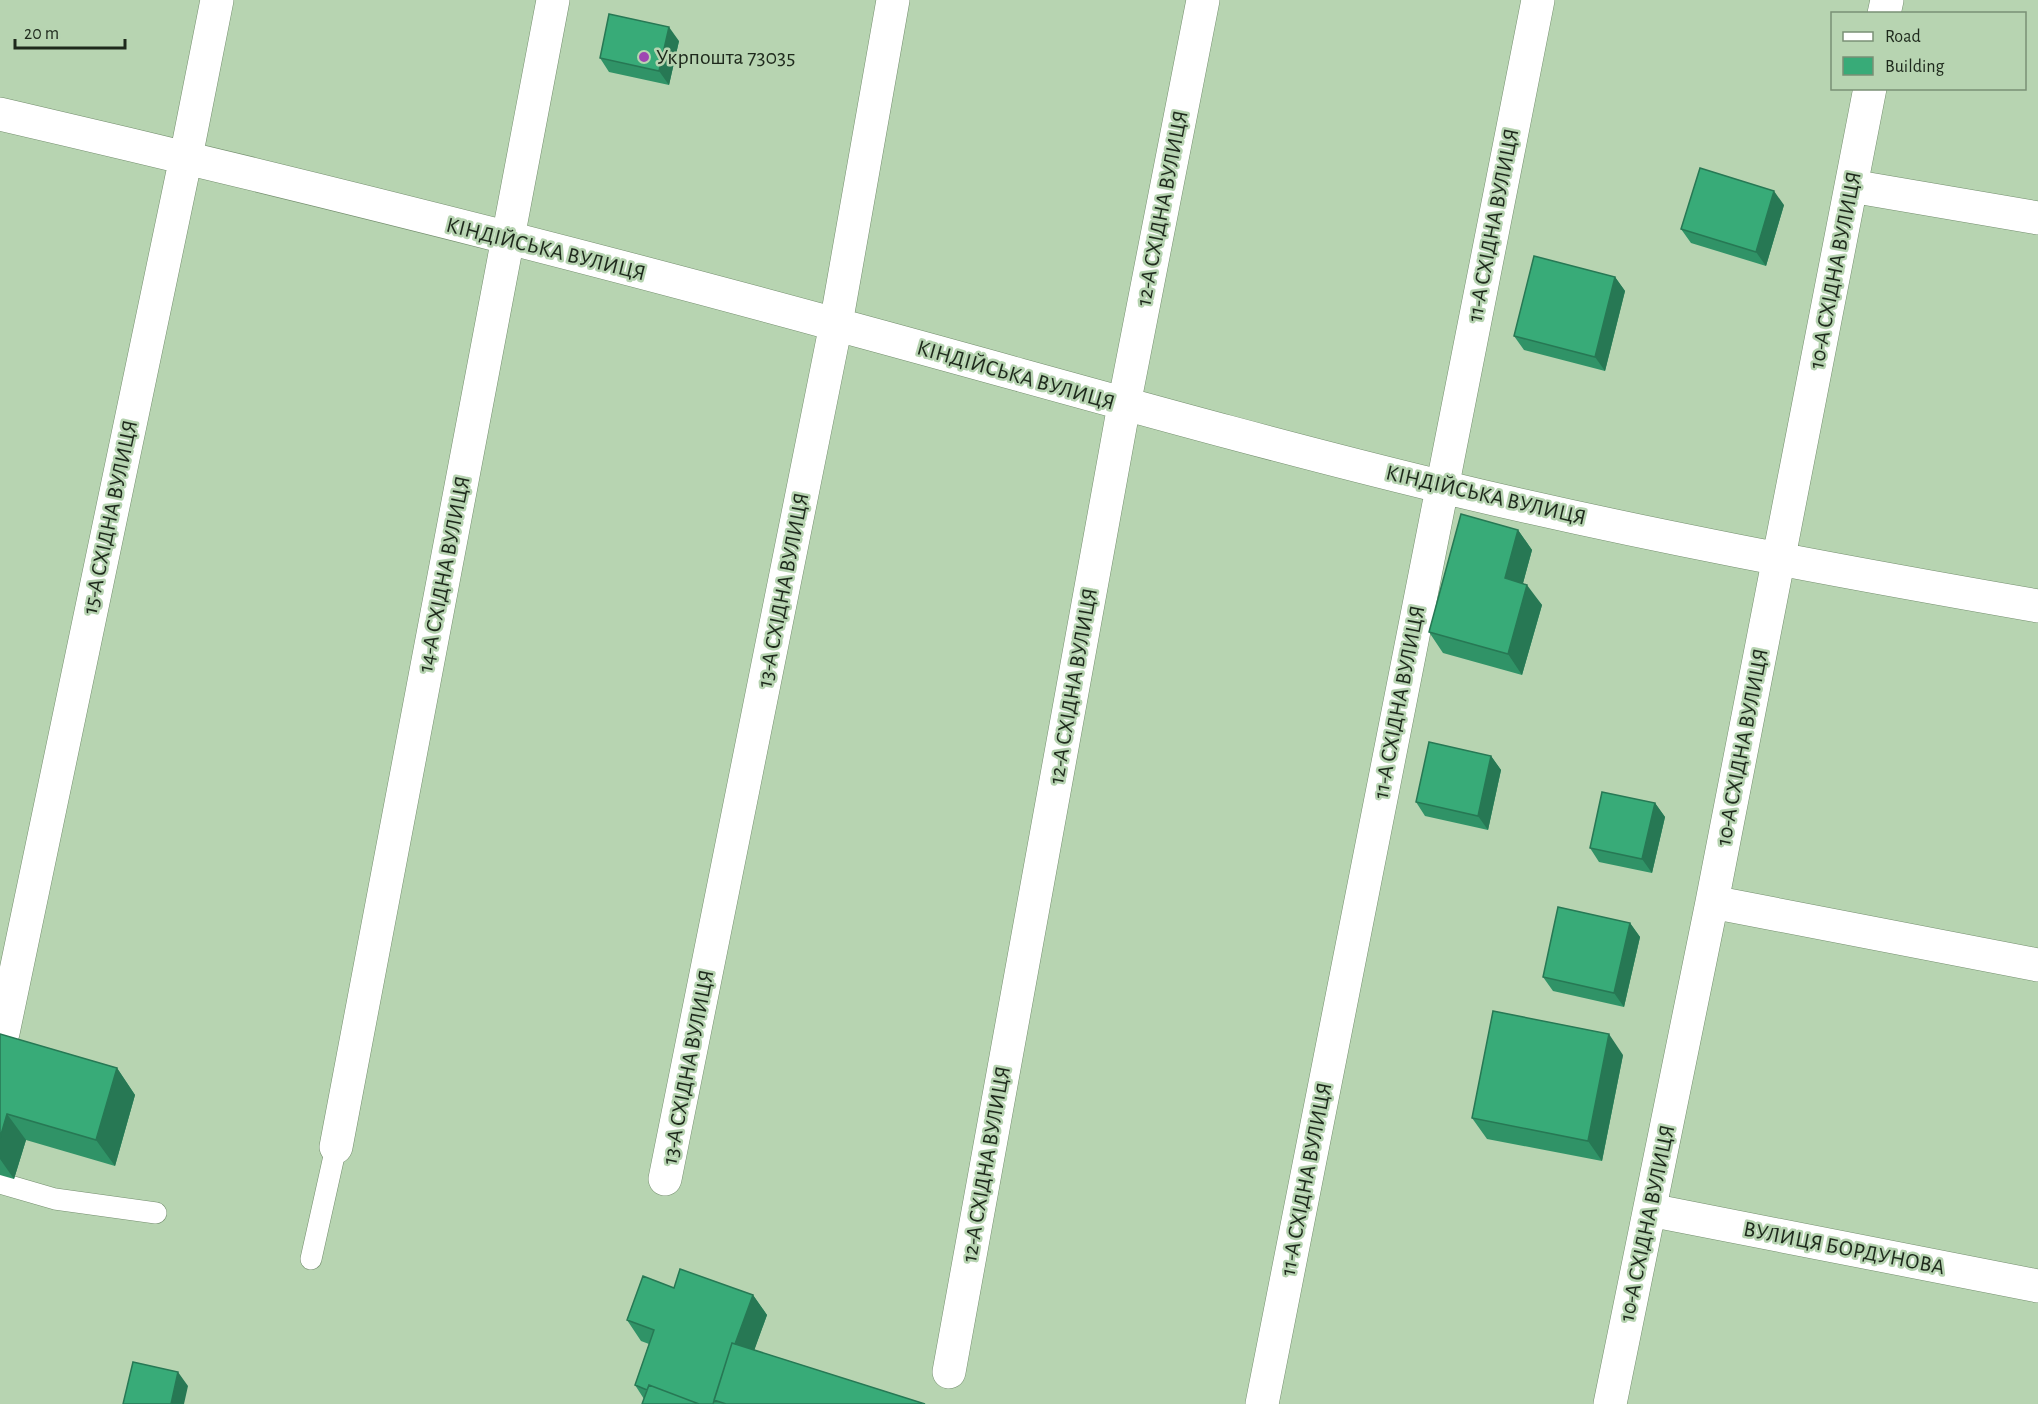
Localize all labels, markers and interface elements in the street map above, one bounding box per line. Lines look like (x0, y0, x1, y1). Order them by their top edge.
scale bar (15, 12, 124, 50)
legend (1831, 12, 2026, 90)
text: 20 m (24, 25, 59, 43)
text: Road (1885, 28, 1921, 46)
place label: Укрпошта 73035 (656, 46, 795, 68)
marker: Укрпошта 73035 (637, 50, 651, 64)
text: Building (1885, 58, 1945, 76)
street label: 12-А СХІДНА ВУЛИЦЯ (1132, 108, 1192, 308)
street label: 11-А СХІДНА ВУЛИЦЯ (1463, 127, 1523, 323)
street label: 10-А СХІДНА ВУЛИЦЯ (1805, 170, 1865, 370)
street label: КІНДІЙСЬКА ВУЛИЦЯ (444, 214, 648, 284)
street label: КІНДІЙСЬКА ВУЛИЦЯ (914, 336, 1118, 414)
street label: 15-А СХІДНА ВУЛИЦЯ (79, 418, 141, 616)
street label: КІНДІЙСЬКА ВУЛИЦЯ (1384, 461, 1588, 529)
street label: 14-А СХІДНА ВУЛИЦЯ (414, 474, 474, 674)
street label: 13-А СХІДНА ВУЛИЦЯ (753, 491, 813, 689)
street label: 12-А СХІДНА ВУЛИЦЯ (1045, 586, 1101, 786)
street label: 11-А СХІДНА ВУЛИЦЯ (1369, 604, 1429, 800)
street label: 10-А СХІДНА ВУЛИЦЯ (1712, 647, 1772, 847)
street label: 13-А СХІДНА ВУЛИЦЯ (658, 968, 718, 1166)
street label: 12-А СХІДНА ВУЛИЦЯ (958, 1064, 1014, 1264)
street label: 11-А СХІДНА ВУЛИЦЯ (1276, 1081, 1336, 1277)
street label: 10-А СХІДНА ВУЛИЦЯ (1615, 1123, 1679, 1323)
street label: ВУЛИЦЯ БОРДУНОВА (1741, 1218, 1947, 1278)

